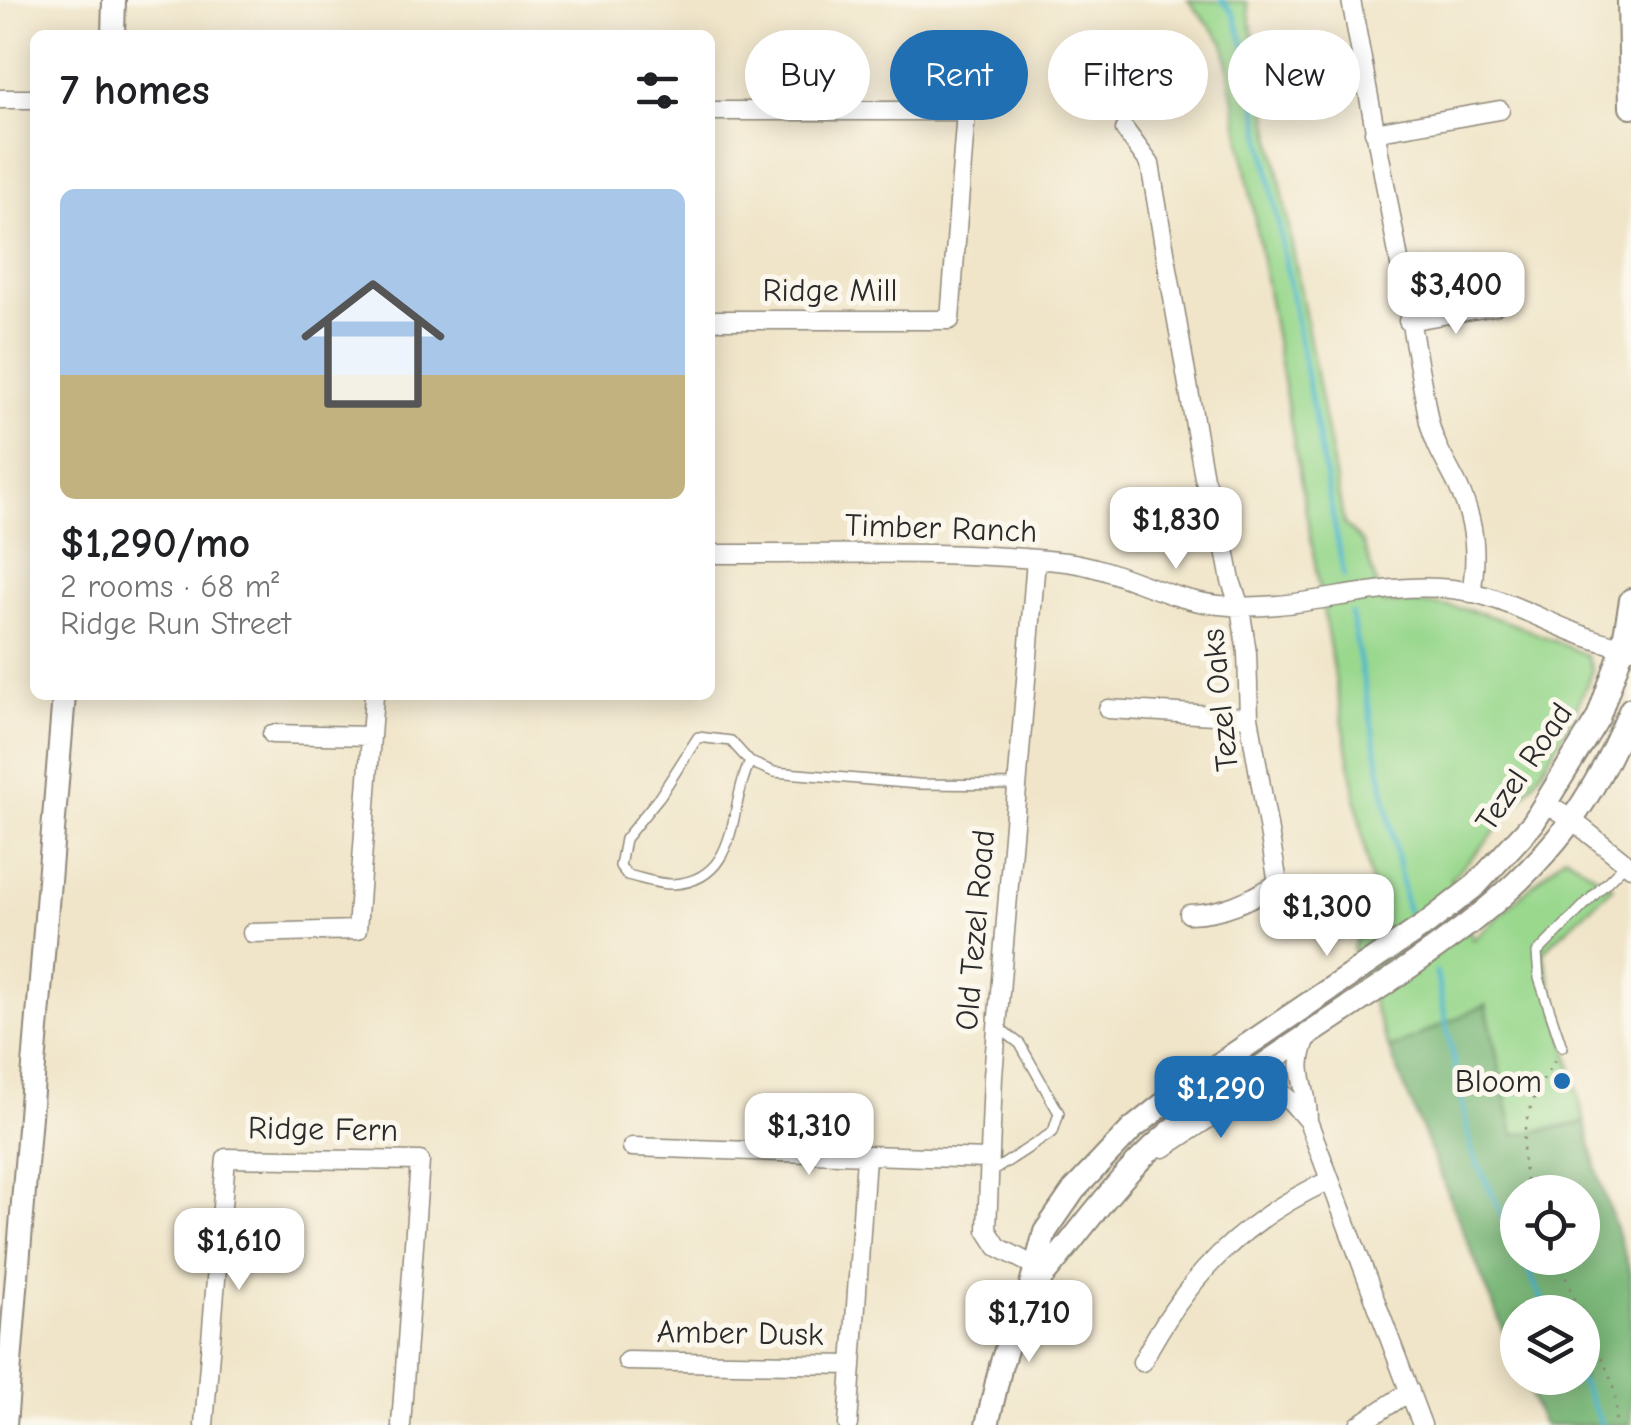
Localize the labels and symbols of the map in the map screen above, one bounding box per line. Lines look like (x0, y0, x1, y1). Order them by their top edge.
pin: $3,400 (1375, 252, 1537, 337)
street label: Ridge Mill (762, 272, 898, 309)
pin: $1,830 (1095, 487, 1257, 572)
street label: Timber Ranch (844, 506, 1038, 550)
street label: Tezel Oaks (1194, 627, 1246, 773)
street label: Tezel Road (1468, 696, 1580, 838)
street label: Old Tezel Road (948, 828, 1002, 1032)
pin: $1,300 (1246, 874, 1408, 959)
pin: $1,290 (1140, 1056, 1302, 1141)
place label: Bloom (1455, 1063, 1542, 1100)
marker: Bloom (1551, 1070, 1573, 1092)
pin: $1,310 (728, 1093, 890, 1178)
street label: Ridge Fern (248, 1109, 398, 1149)
pin: $1,610 (158, 1208, 320, 1293)
pin: $1,710 (948, 1280, 1110, 1365)
street label: Amber Dusk (656, 1313, 824, 1353)

